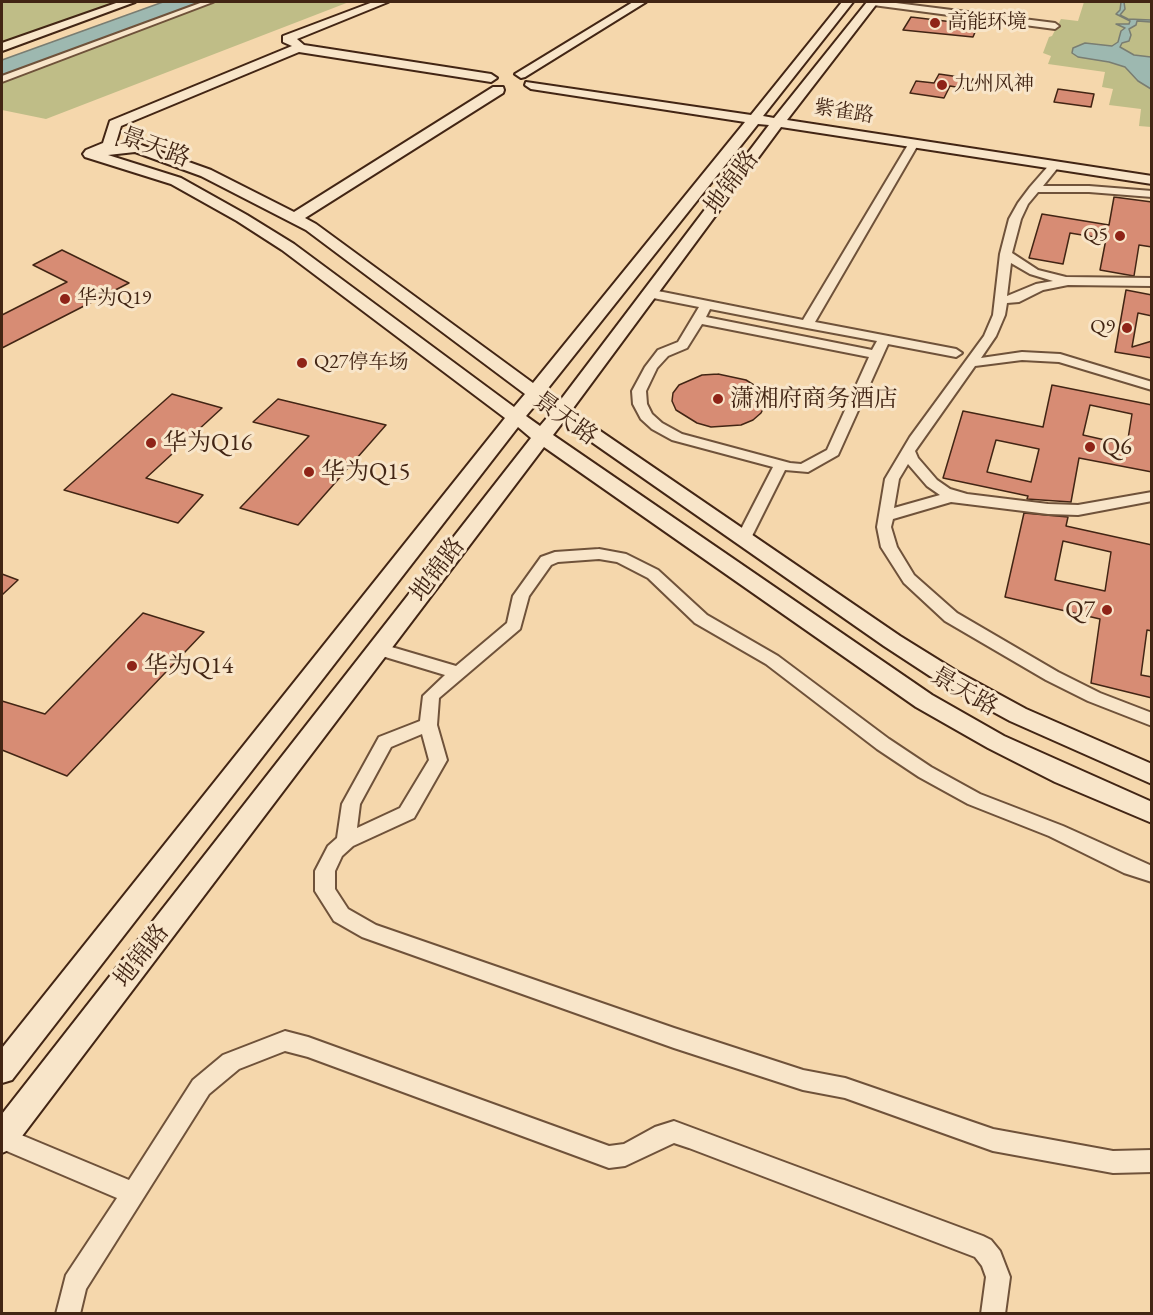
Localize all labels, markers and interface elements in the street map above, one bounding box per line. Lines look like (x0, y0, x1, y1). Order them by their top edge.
place label: 高能环境 (947, 11, 1027, 35)
marker: 高能环境 (928, 16, 942, 30)
place label: 九州风神 (954, 73, 1034, 97)
marker: 九州风神 (935, 78, 949, 92)
street label: 紫雀路 (812, 95, 876, 129)
street label: 景天路 (116, 122, 194, 174)
street label: 地锦路 (699, 146, 765, 220)
place label: Q5 (1083, 224, 1108, 248)
marker: Q5 (1113, 229, 1127, 243)
place label: 华为Q19 (77, 287, 151, 311)
marker: 华为Q19 (58, 292, 72, 306)
place label: Q9 (1090, 316, 1115, 340)
marker: Q9 (1120, 321, 1134, 335)
place label: Q27停车场 (314, 351, 408, 375)
marker: Q27停车场 (295, 356, 309, 370)
place label: 潇湘府商务酒店 (730, 385, 898, 413)
street label: 景天路 (527, 386, 603, 452)
marker: 潇湘府商务酒店 (711, 392, 725, 406)
place label: 华为Q16 (163, 429, 252, 457)
place label: Q6 (1102, 433, 1132, 461)
marker: 华为Q16 (144, 436, 158, 450)
marker: Q6 (1083, 440, 1097, 454)
place label: 华为Q15 (321, 458, 410, 486)
marker: 华为Q15 (302, 465, 316, 479)
street label: 地锦路 (405, 533, 471, 607)
place label: Q7 (1065, 596, 1095, 624)
marker: Q7 (1100, 603, 1114, 617)
place label: 华为Q14 (144, 652, 233, 680)
marker: 华为Q14 (125, 659, 139, 673)
street label: 景天路 (926, 662, 1002, 722)
street label: 地锦路 (108, 919, 176, 993)

